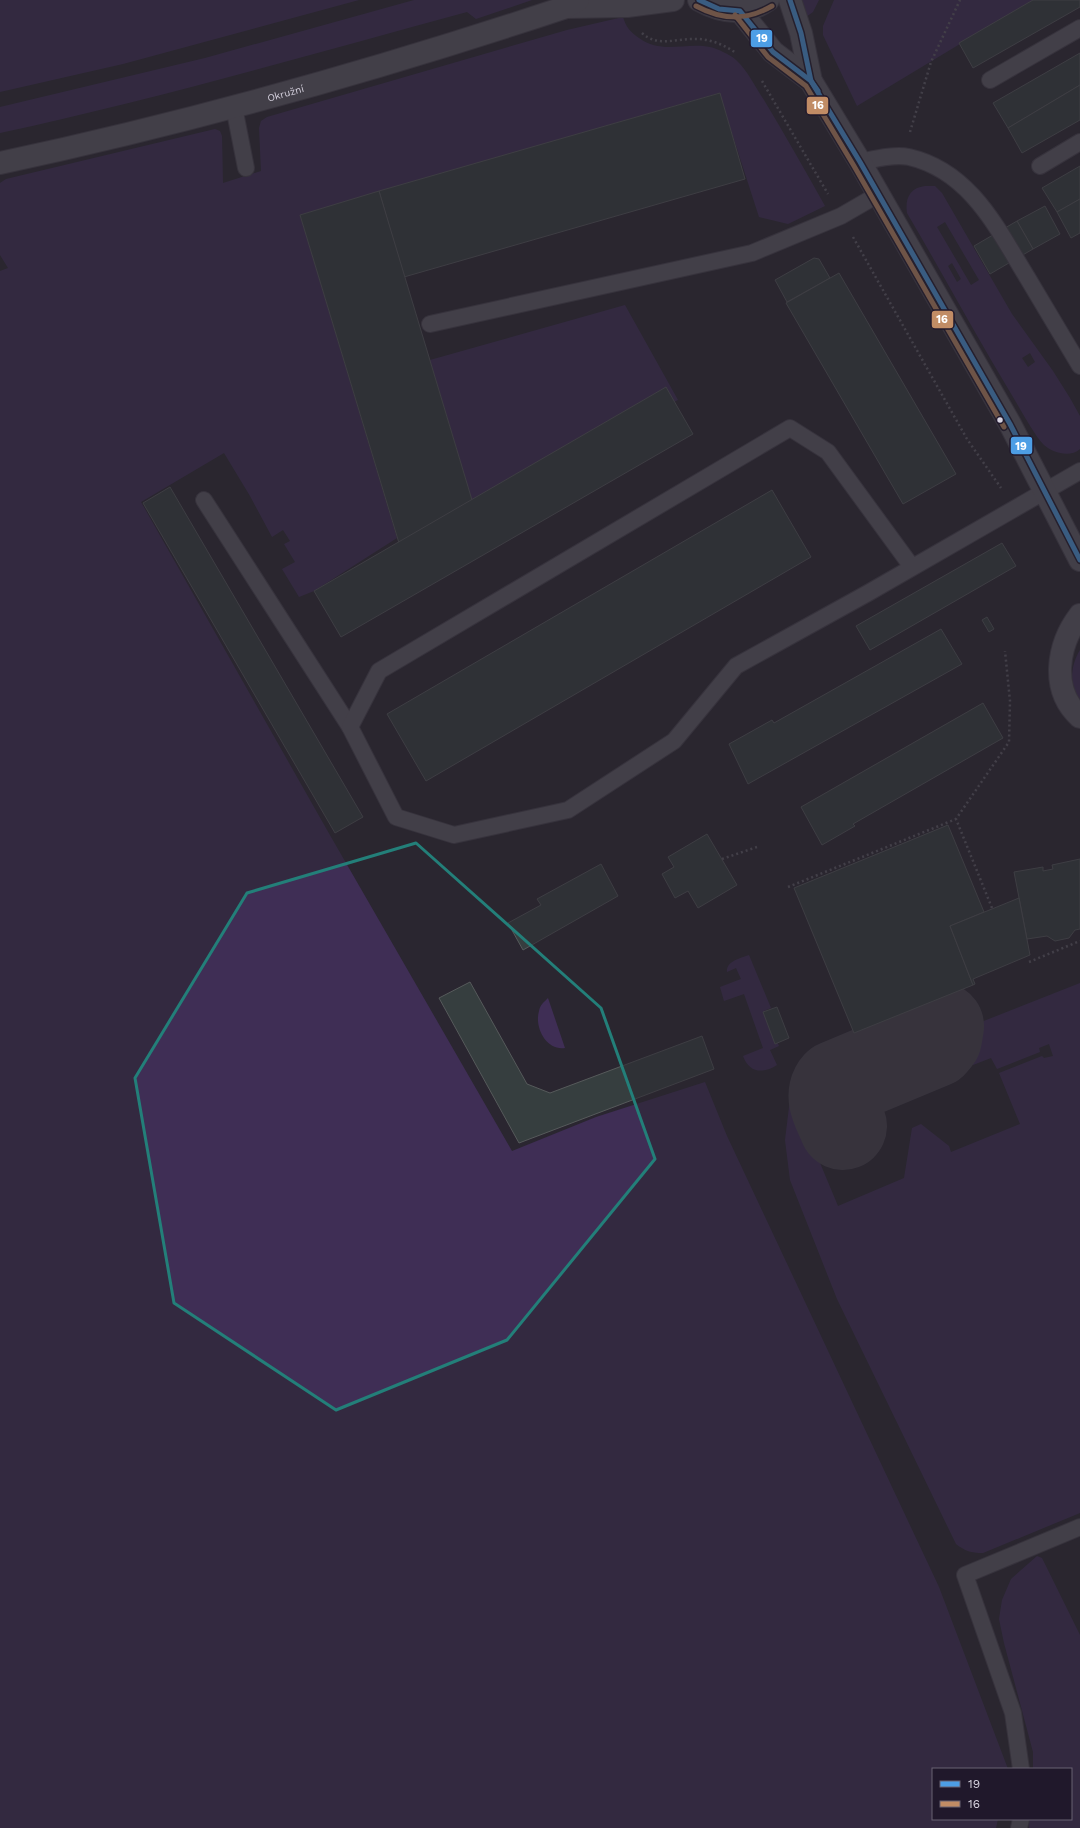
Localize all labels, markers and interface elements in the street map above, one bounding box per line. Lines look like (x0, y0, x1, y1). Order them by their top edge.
line badge: 19 (750, 29, 773, 48)
text: 19 (756, 32, 768, 45)
street label: Okružní (266, 82, 305, 103)
line badge: 16 (806, 96, 829, 115)
text: 16 (812, 99, 824, 112)
line badge: 16 (931, 310, 954, 329)
text: 16 (936, 313, 948, 326)
unlabelled marker (995, 415, 1005, 425)
line badge: 19 (1010, 436, 1033, 455)
text: 19 (1015, 440, 1027, 453)
legend (932, 1768, 1072, 1820)
text: 19 (968, 1777, 980, 1791)
text: 16 (968, 1797, 980, 1811)

